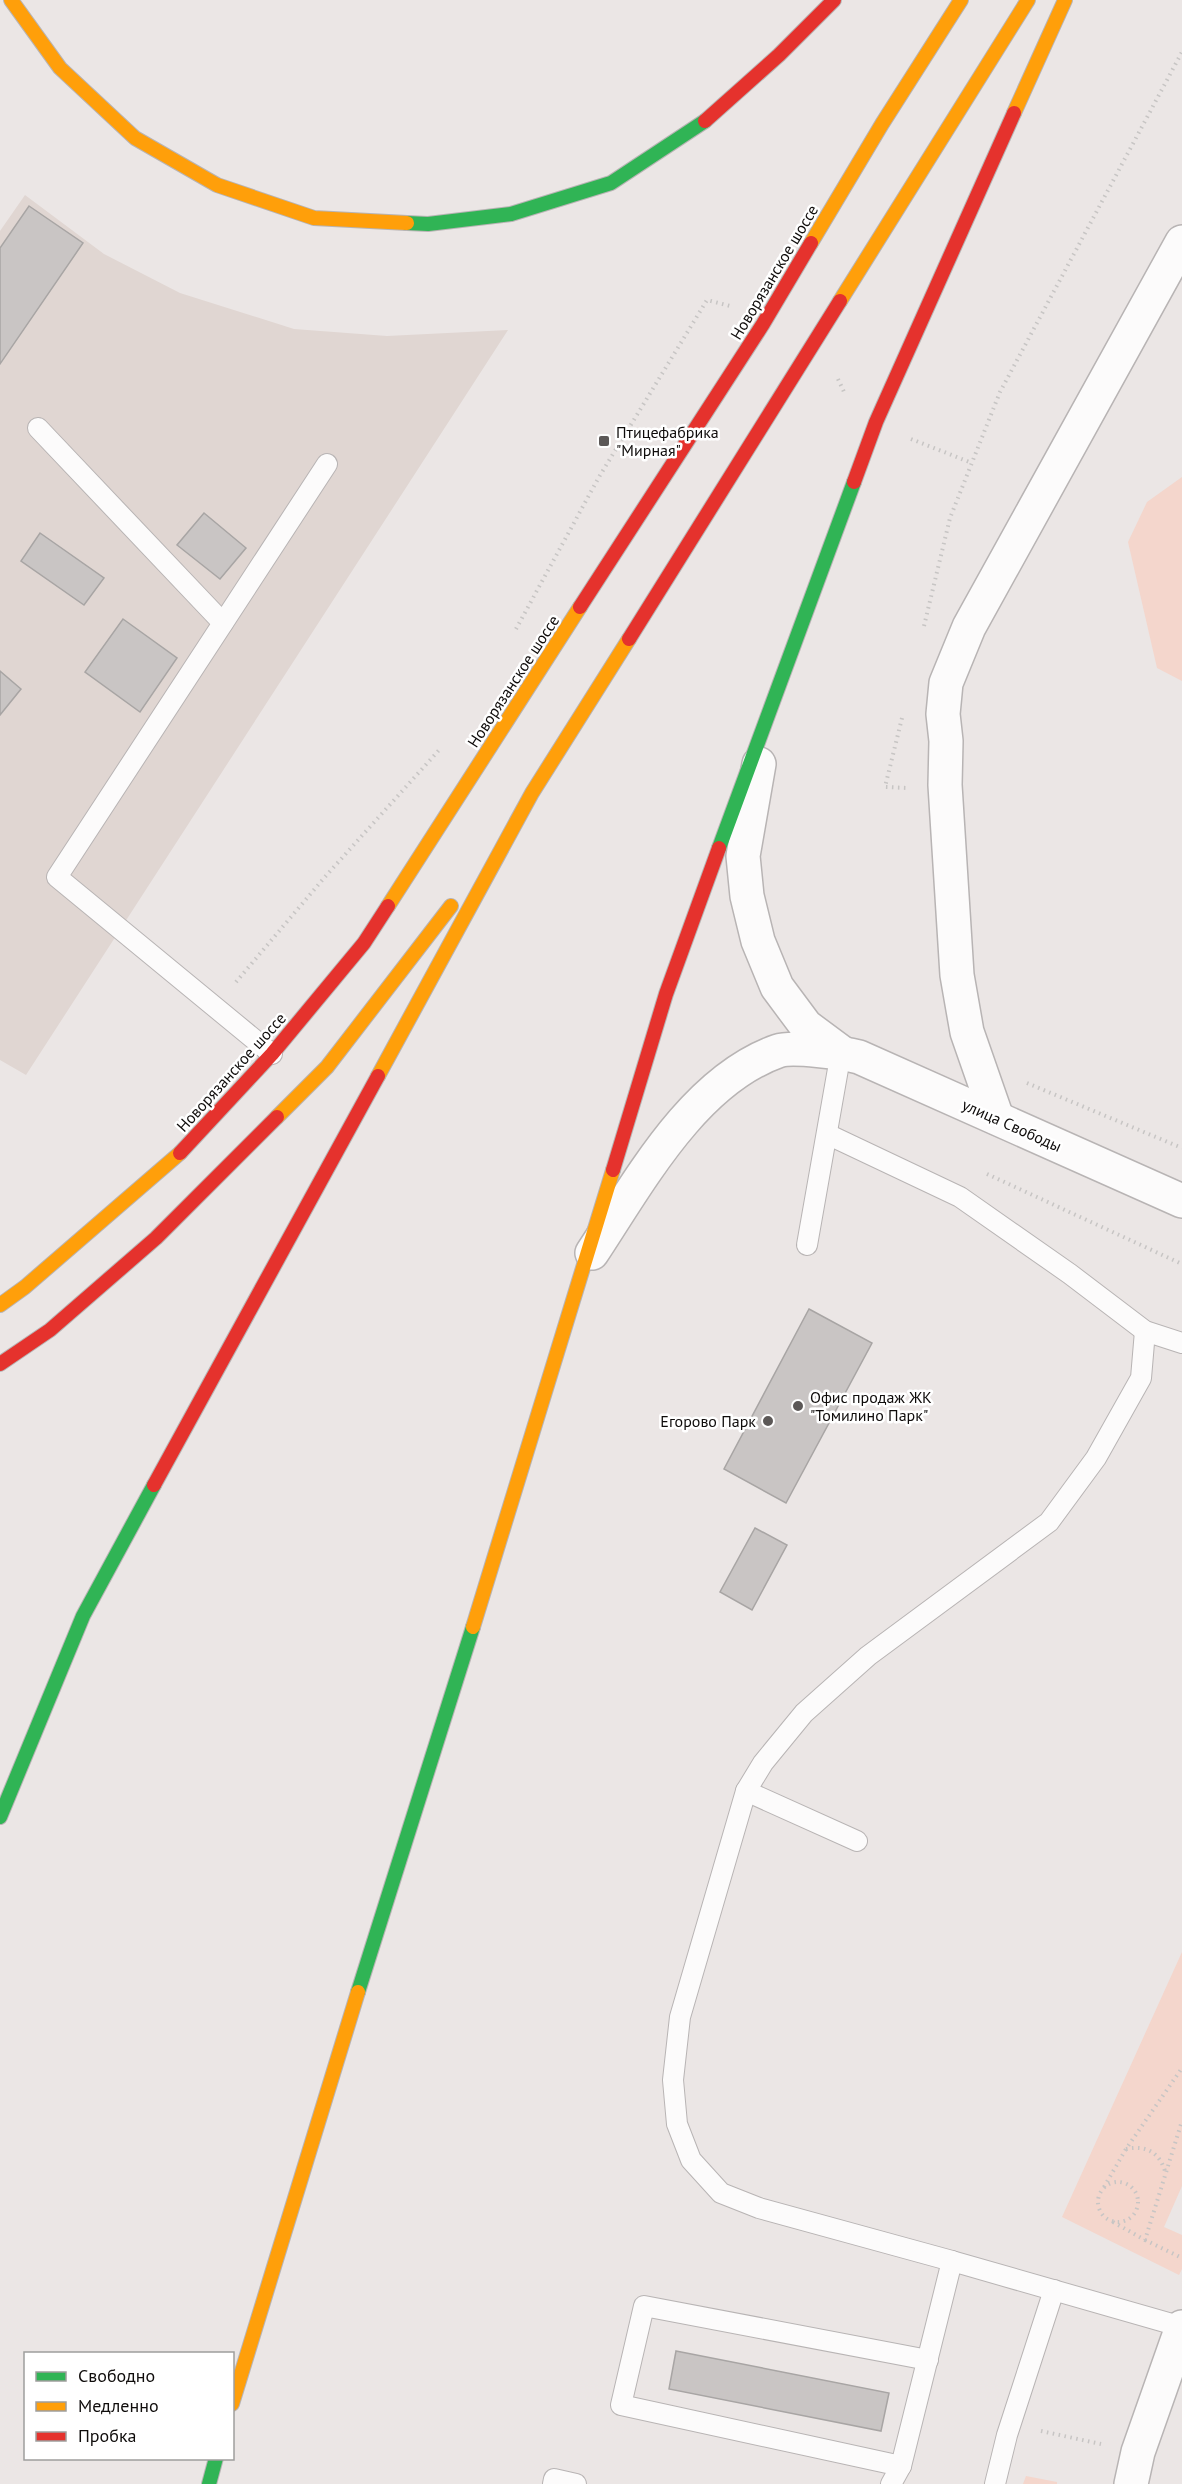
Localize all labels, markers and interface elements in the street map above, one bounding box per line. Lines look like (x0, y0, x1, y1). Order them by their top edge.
street label: Новорязанское шоссе (726, 201, 822, 343)
place label: Птицефабрика "Мирная" (616, 422, 719, 460)
marker: Птицефабрика "Мирная" (597, 434, 611, 448)
street label: Новорязанское шоссе (463, 611, 563, 751)
street label: Новорязанское шоссе (172, 1008, 290, 1136)
street label: улица Свободы (959, 1094, 1065, 1156)
place label: Офис продаж ЖК "Томилино Парк" (810, 1387, 932, 1425)
marker: Офис продаж ЖК "Томилино Парк" (791, 1399, 805, 1413)
place label: Егорово Парк (660, 1411, 756, 1431)
marker: Егорово Парк (761, 1414, 775, 1428)
legend (24, 2352, 234, 2460)
text: Свободно (78, 2364, 155, 2387)
text: Медленно (78, 2394, 159, 2417)
text: Пробка (78, 2424, 136, 2447)

